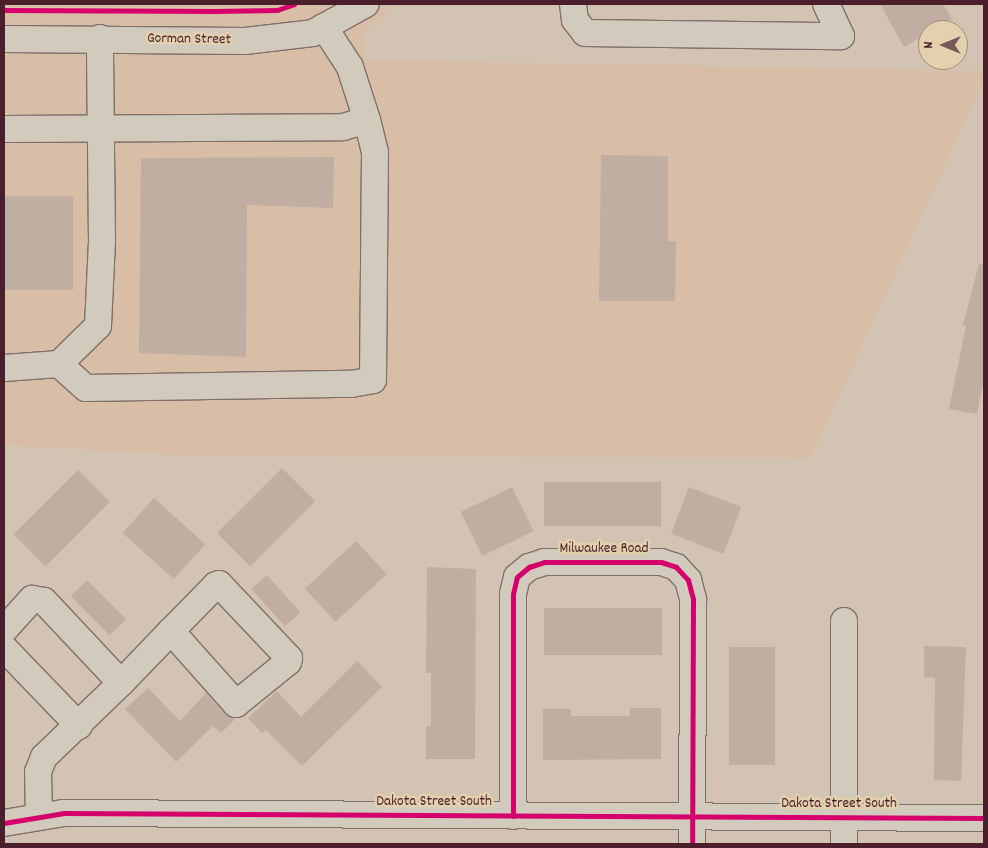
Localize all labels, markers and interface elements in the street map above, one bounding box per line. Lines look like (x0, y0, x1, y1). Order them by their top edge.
north arrow (918, 20, 968, 70)
street label: Gorman Street (147, 30, 231, 50)
text: N (919, 42, 939, 48)
street label: Milwaukee Road (559, 541, 649, 559)
street label: Dakota Street South (376, 794, 492, 812)
street label: Dakota Street South (781, 796, 897, 814)

